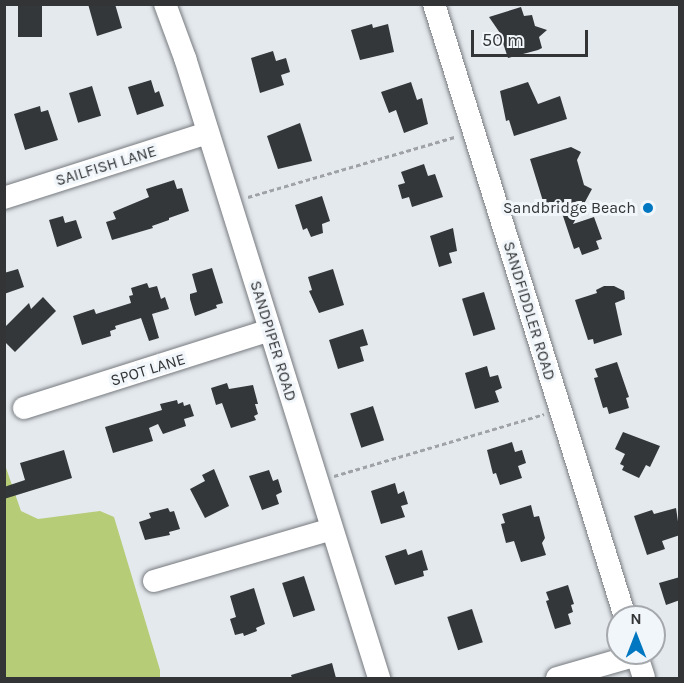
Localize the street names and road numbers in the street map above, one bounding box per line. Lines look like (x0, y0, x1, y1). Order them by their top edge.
street label: SAILFISH LANE (53, 142, 159, 190)
street label: SANDFIDDLER ROAD (499, 239, 559, 383)
street label: SANDPIPER ROAD (246, 278, 300, 404)
street label: SPOT LANE (108, 350, 188, 390)

